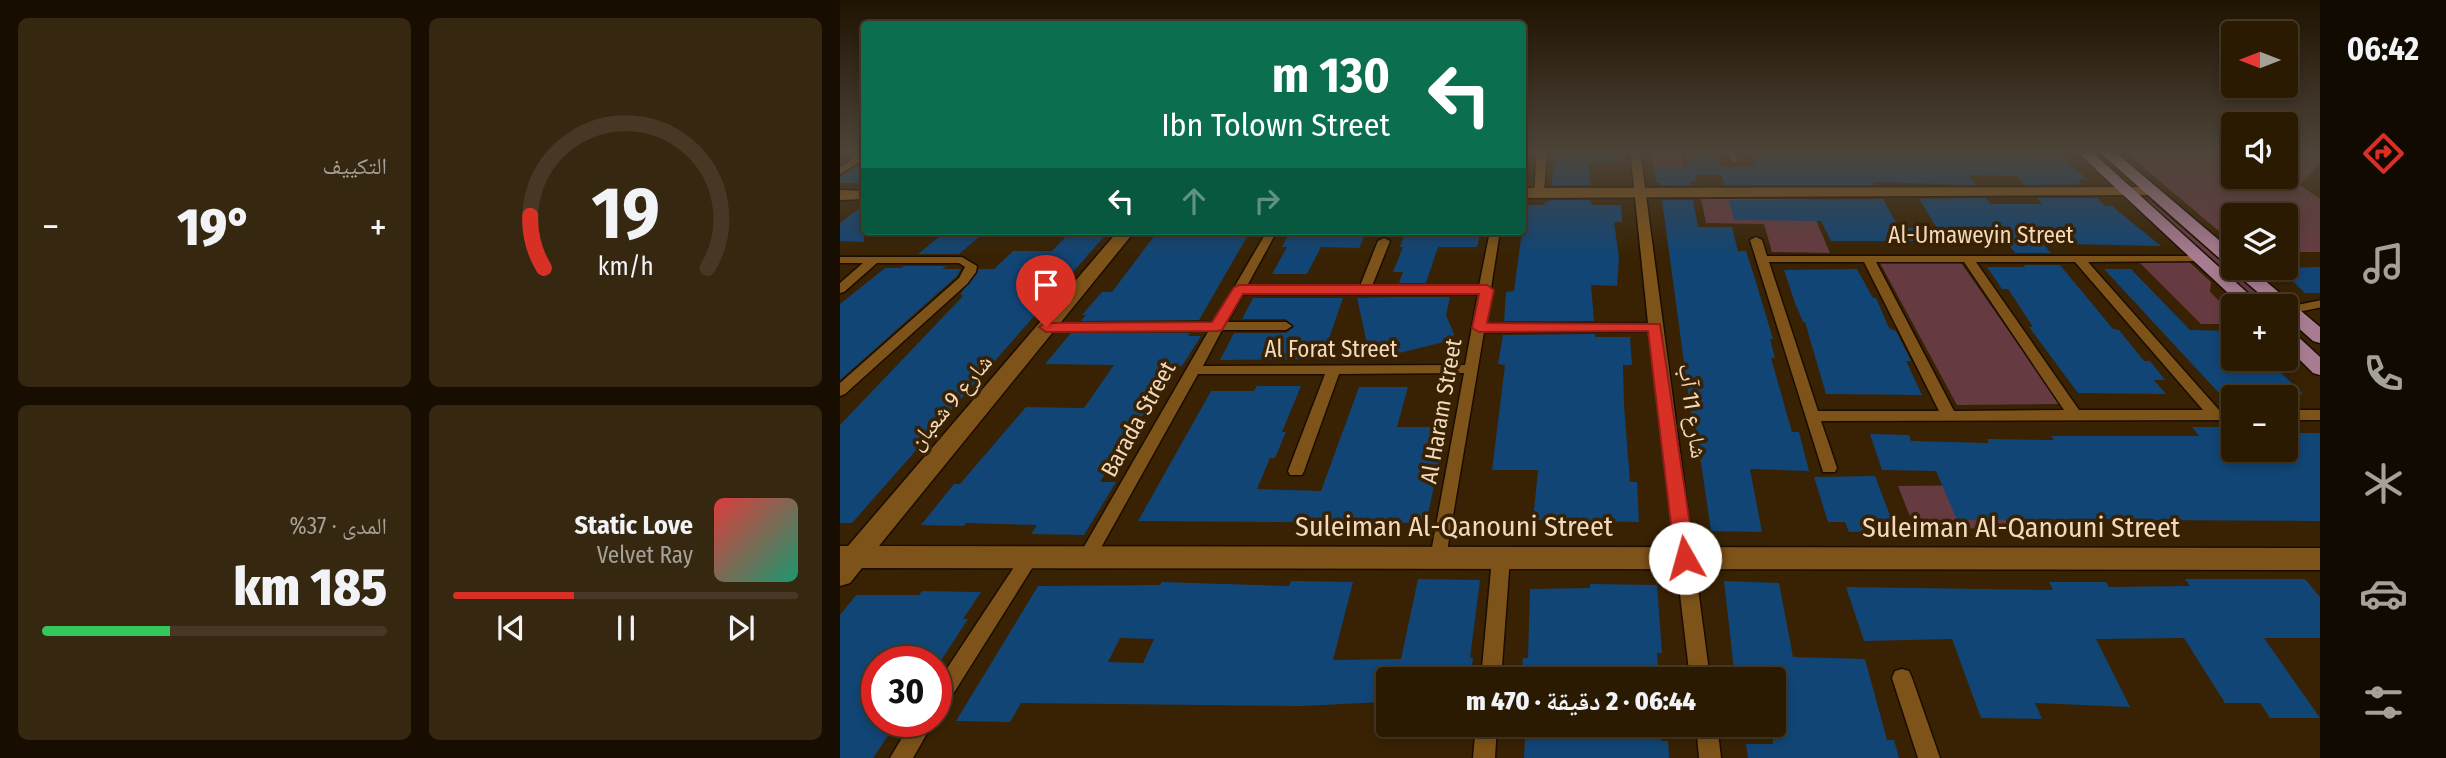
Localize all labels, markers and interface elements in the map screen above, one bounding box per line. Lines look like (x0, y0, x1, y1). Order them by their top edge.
north arrow (2221, 21, 2298, 98)
map controls (2221, 21, 2298, 462)
text: 06:42 (2347, 30, 2419, 68)
text: 130 m (1272, 46, 1390, 105)
icon: left (1414, 49, 1505, 140)
text: Ibn Tolown Street (1161, 106, 1390, 144)
button: sound (2221, 112, 2298, 189)
icon: directions (2359, 129, 2408, 178)
text: التكييف (322, 152, 387, 180)
text: 19 (591, 171, 660, 258)
icon: left (1102, 182, 1140, 220)
icon: ahead (1175, 182, 1213, 220)
icon: right (1248, 182, 1286, 220)
text: 19° (177, 196, 252, 259)
button: layers (2221, 203, 2298, 280)
text: − (42, 204, 59, 250)
text: + (370, 204, 387, 250)
street label: Al-Umaweyin Street (1888, 221, 2074, 249)
icon: music (2359, 239, 2408, 288)
text: km/h (598, 252, 653, 282)
pin (1016, 255, 1076, 327)
icon: arrive (1027, 266, 1065, 304)
button: + (2221, 294, 2298, 371)
street label: Al Forat Street (1264, 335, 1398, 363)
street label: Al Haram Street (1414, 336, 1468, 486)
street label: شارع 9 شعبان (902, 348, 999, 456)
icon: phone (2359, 349, 2408, 398)
street label: Barada Street (1095, 356, 1182, 482)
street label: شارع 11 آب (1672, 362, 1714, 460)
button: − (2221, 385, 2298, 462)
icon: climate (2359, 459, 2408, 508)
text: Static Love (575, 510, 693, 541)
street label: Suleiman Al-Qanouni Street (1295, 510, 1614, 543)
street label: Suleiman Al-Qanouni Street (1862, 511, 2181, 544)
text: المدى · 37% (290, 512, 387, 540)
position arrow (1648, 521, 1722, 595)
text: Velvet Ray (597, 541, 693, 569)
text: 185 km (233, 556, 387, 619)
icon: car (2359, 569, 2408, 618)
icon: previous (492, 609, 530, 647)
icon: pause (607, 609, 645, 647)
icon: next (722, 609, 760, 647)
speed limit sign: 30 (861, 646, 952, 737)
icon: filters (2359, 678, 2408, 727)
text: 06:44 · 2 دقيقة · 470 m (1466, 686, 1696, 717)

